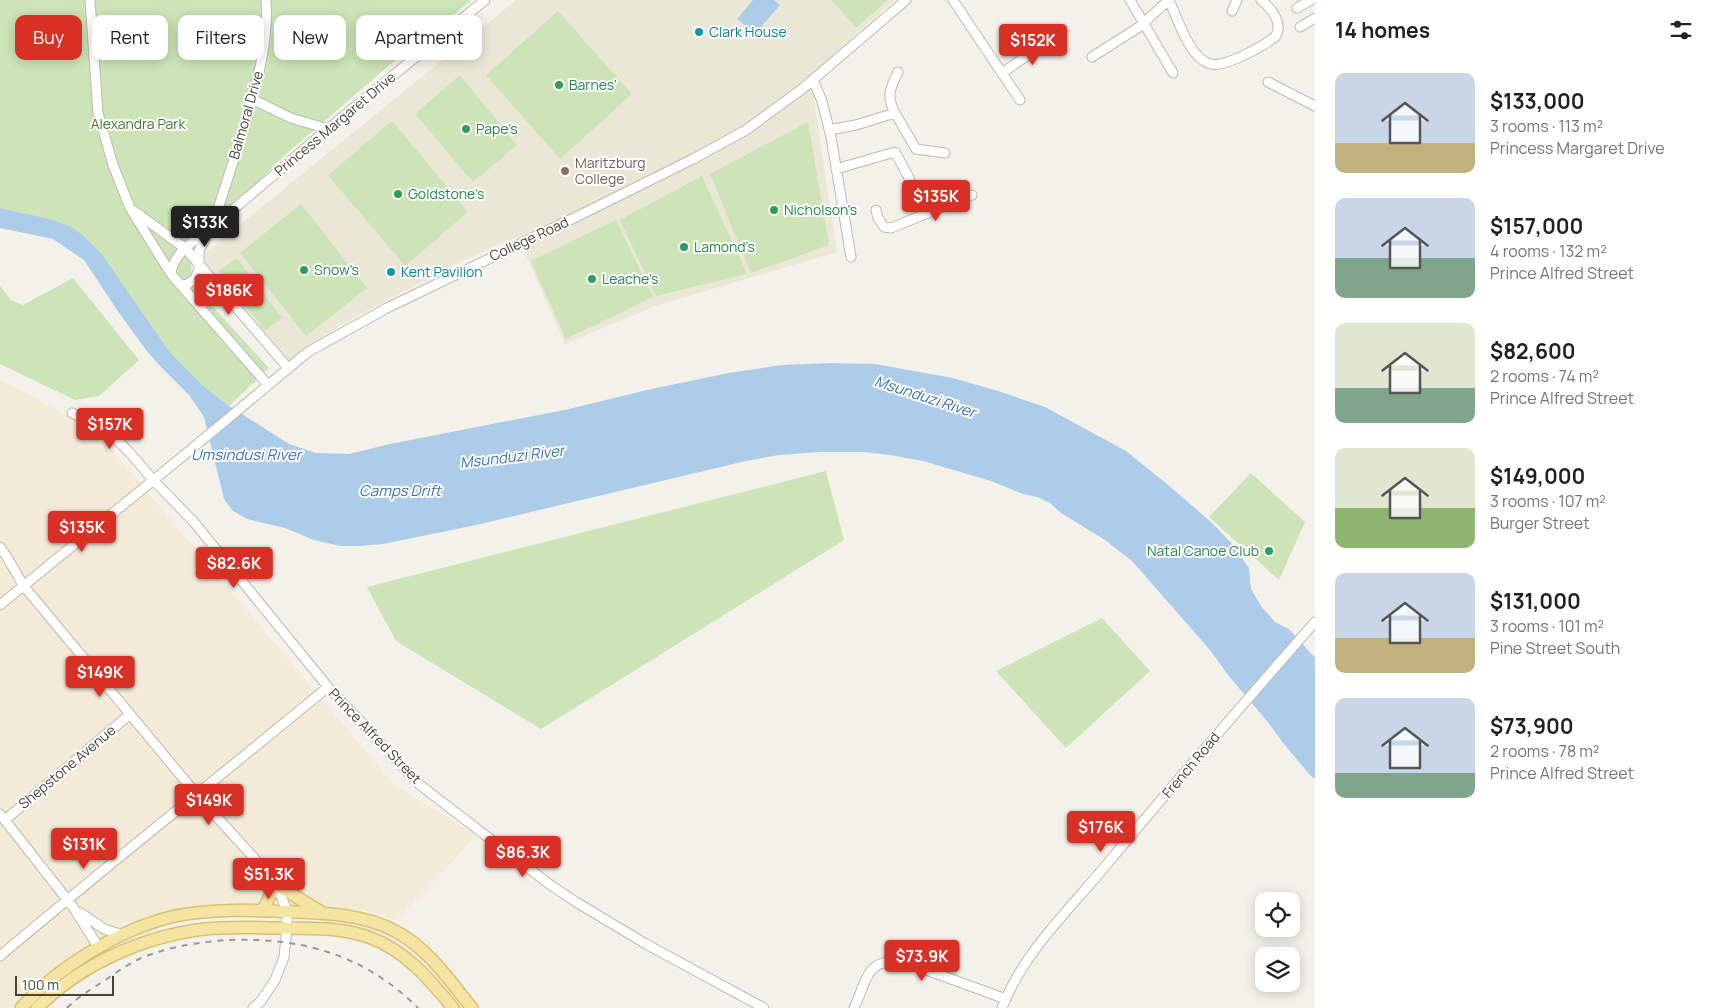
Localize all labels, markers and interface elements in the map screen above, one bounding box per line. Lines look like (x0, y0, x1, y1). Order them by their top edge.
chip: Buy (15, 15, 82, 60)
chip: Rent (92, 15, 168, 60)
chip: Filters (178, 15, 264, 60)
chip: New (274, 15, 346, 60)
chip: Apartment (356, 15, 482, 60)
text: 14 homes (1335, 16, 1430, 44)
icon: filters (1667, 16, 1695, 44)
place label: Clark House (709, 22, 787, 41)
pin: $152K (998, 23, 1068, 66)
marker: Clark House (693, 26, 705, 38)
text: $152K (1010, 29, 1056, 51)
street label: Princess Margaret Drive (270, 67, 399, 180)
street label: Balmoral Drive (224, 68, 267, 161)
place label: Barnes' (569, 75, 617, 94)
marker: Barnes' (553, 79, 565, 91)
text: $133,000 (1490, 87, 1585, 115)
icon: home (1375, 93, 1435, 153)
park label: Alexandra Park (91, 114, 186, 133)
text: 3 rooms · 113 m² (1490, 115, 1603, 137)
place label: Pape's (476, 119, 518, 138)
marker: Pape's (460, 123, 472, 135)
text: Princess Margaret Drive (1490, 137, 1665, 159)
place label: Maritzburg College (575, 153, 646, 188)
marker: Maritzburg College (559, 165, 571, 177)
pin: $135K (901, 180, 971, 222)
place label: Goldstone's (408, 184, 484, 203)
text: $135K (913, 185, 959, 207)
marker: Goldstone's (392, 188, 404, 200)
place label: Nicholson's (784, 200, 857, 219)
marker: Nicholson's (768, 204, 780, 216)
pin: $133K (170, 206, 240, 248)
text: $133K (182, 211, 228, 233)
street label: College Road (486, 212, 572, 265)
text: $157,000 (1490, 212, 1583, 240)
icon: home (1375, 218, 1435, 278)
place label: Lamond's (694, 237, 755, 256)
text: 4 rooms · 132 m² (1490, 240, 1607, 262)
marker: Lamond's (678, 241, 690, 253)
place label: Snow's (314, 260, 359, 279)
place label: Kent Pavilion (401, 262, 483, 281)
text: Prince Alfred Street (1490, 262, 1634, 284)
marker: Snow's (298, 264, 310, 276)
marker: Kent Pavilion (385, 266, 397, 278)
place label: Leache's (602, 269, 658, 288)
marker: Leache's (586, 273, 598, 285)
pin: $186K (194, 274, 264, 316)
text: $186K (205, 279, 253, 301)
text: $82,600 (1490, 337, 1576, 365)
icon: home (1375, 343, 1435, 403)
text: 2 rooms · 74 m² (1490, 365, 1599, 387)
water label: Msunduzi River (872, 370, 981, 424)
text: Prince Alfred Street (1490, 387, 1634, 409)
pin: $157K (75, 408, 145, 450)
text: $157K (87, 413, 133, 435)
water label: Msunduzi River (459, 439, 568, 473)
water label: Umsindusi River (191, 444, 304, 465)
text: $149,000 (1490, 462, 1585, 490)
icon: home (1375, 468, 1435, 528)
water label: Camps Drift (359, 480, 443, 501)
text: 3 rooms · 107 m² (1490, 490, 1606, 512)
pin: $135K (47, 510, 117, 553)
text: Burger Street (1490, 512, 1590, 534)
text: $135K (59, 516, 105, 538)
place label: Natal Canoe Club (1147, 541, 1259, 560)
marker: Natal Canoe Club (1263, 545, 1275, 557)
pin: $82.6K (193, 546, 275, 589)
text: $82.6K (207, 552, 261, 574)
text: $131,000 (1490, 587, 1581, 615)
icon: home (1375, 593, 1435, 653)
text: 3 rooms · 101 m² (1490, 615, 1604, 637)
text: Pine Street South (1490, 637, 1620, 659)
pin: $149K (65, 656, 135, 698)
text: $149K (77, 661, 123, 683)
street label: Prince Alfred Street (325, 684, 426, 788)
text: $73,900 (1490, 712, 1574, 740)
icon: home (1375, 718, 1435, 778)
street label: Shepstone Avenue (14, 720, 119, 813)
street label: French Road (1158, 728, 1224, 802)
text: 2 rooms · 78 m² (1490, 740, 1599, 762)
text: Prince Alfred Street (1490, 762, 1634, 784)
pin: $149K (174, 784, 244, 826)
text: $149K (186, 789, 232, 811)
pin: $176K (1066, 810, 1136, 853)
text: $176K (1078, 816, 1124, 838)
pin: $131K (49, 828, 119, 870)
text: $131K (62, 833, 106, 855)
pin: $86.3K (482, 836, 564, 878)
text: $86.3K (496, 841, 550, 863)
pin: $51.3K (228, 858, 310, 900)
text: $51.3K (244, 863, 294, 885)
map controls (1255, 892, 1300, 992)
button: locate (1255, 892, 1300, 937)
pin: $73.9K (881, 940, 963, 982)
text: $73.9K (895, 945, 949, 967)
button: layers (1255, 947, 1300, 992)
scale bar (15, 973, 114, 996)
text: 100 m (22, 975, 59, 994)

